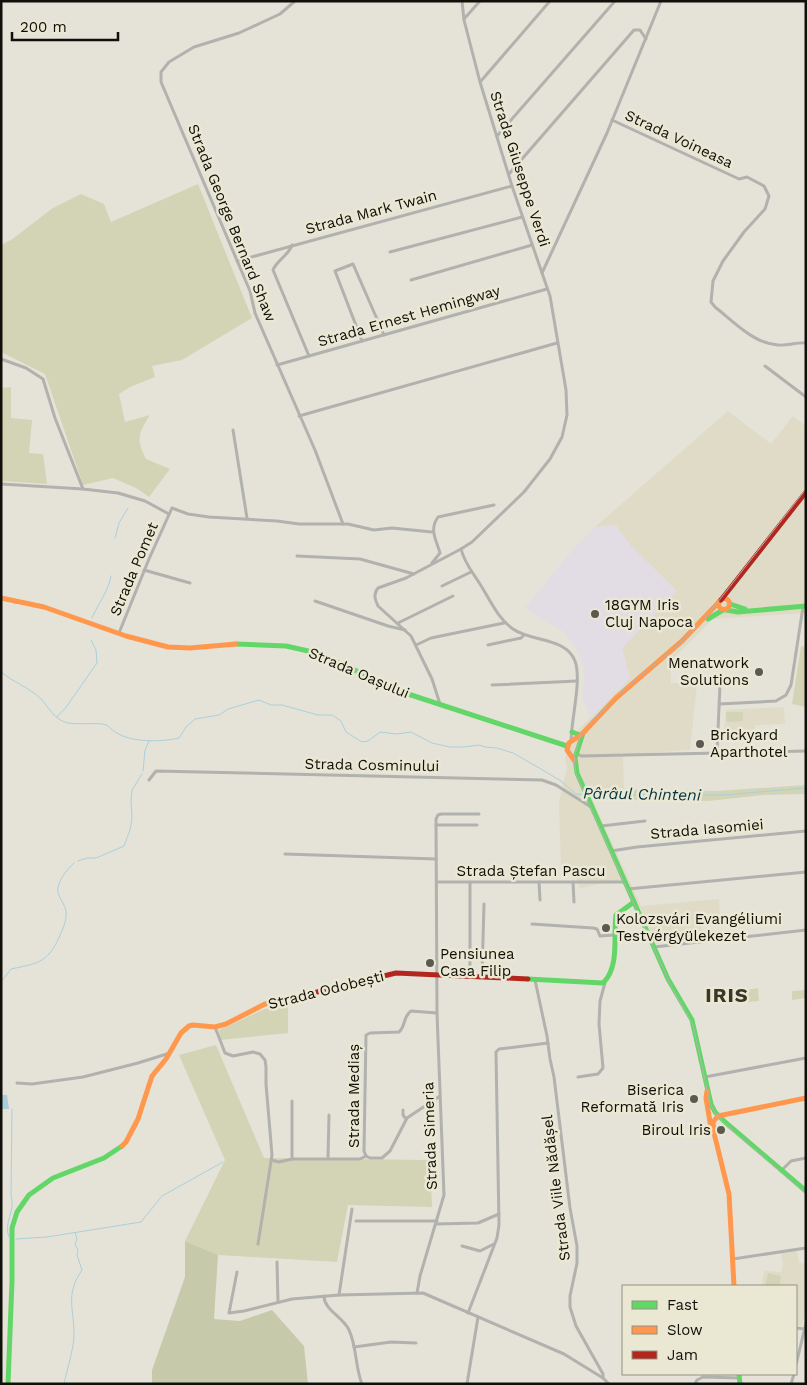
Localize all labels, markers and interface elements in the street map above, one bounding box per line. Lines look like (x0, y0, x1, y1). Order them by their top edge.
scale bar (12, 10, 119, 42)
text: 200 m (20, 18, 67, 36)
street label: Strada Giuseppe Verdi (486, 89, 554, 249)
street label: Strada Voineasa (622, 106, 736, 172)
street label: Strada George Bernard Shaw (184, 122, 280, 325)
street label: Strada Mark Twain (303, 186, 439, 238)
street label: Strada Ernest Hemingway (316, 281, 503, 351)
street label: Strada Pomet (106, 519, 162, 619)
place label: 18GYM Iris Cluj Napoca (605, 596, 693, 631)
marker: 18GYM Iris Cluj Napoca (589, 608, 601, 620)
street label: Strada Oașului (306, 644, 412, 702)
place label: Menatwork Solutions (668, 654, 749, 689)
marker: Menatwork Solutions (753, 666, 765, 678)
place label: Brickyard Aparthotel (710, 726, 788, 761)
marker: Brickyard Aparthotel (694, 738, 706, 750)
street label: Strada Cosminului (304, 755, 440, 775)
water label: Pârâul Chinteni (583, 783, 702, 805)
street label: Strada Iasomiei (650, 815, 764, 843)
street label: Strada Ștefan Pascu (457, 862, 605, 880)
place label: Kolozsvári Evangéliumi Testvérgyülekezet (616, 910, 782, 945)
marker: Kolozsvári Evangéliumi Testvérgyülekezet (600, 922, 612, 934)
place label: Pensiunea Casa Filip (440, 945, 515, 980)
marker: Pensiunea Casa Filip (424, 957, 436, 969)
street label: Strada Odobești (266, 967, 386, 1013)
district label: IRIS (705, 983, 749, 1007)
street label: Strada Mediaș (345, 1044, 363, 1148)
street label: Strada Simeria (419, 1081, 441, 1190)
place label: Biserica Reformată Iris (580, 1081, 684, 1116)
marker: Biserica Reformată Iris (688, 1093, 700, 1105)
street label: Strada Viile Nădășel (538, 1114, 574, 1262)
place label: Biroul Iris (642, 1121, 711, 1139)
marker: Biroul Iris (715, 1124, 727, 1136)
legend (622, 1285, 797, 1375)
text: Fast (667, 1296, 699, 1314)
text: Slow (667, 1321, 703, 1339)
text: Jam (667, 1346, 698, 1364)

